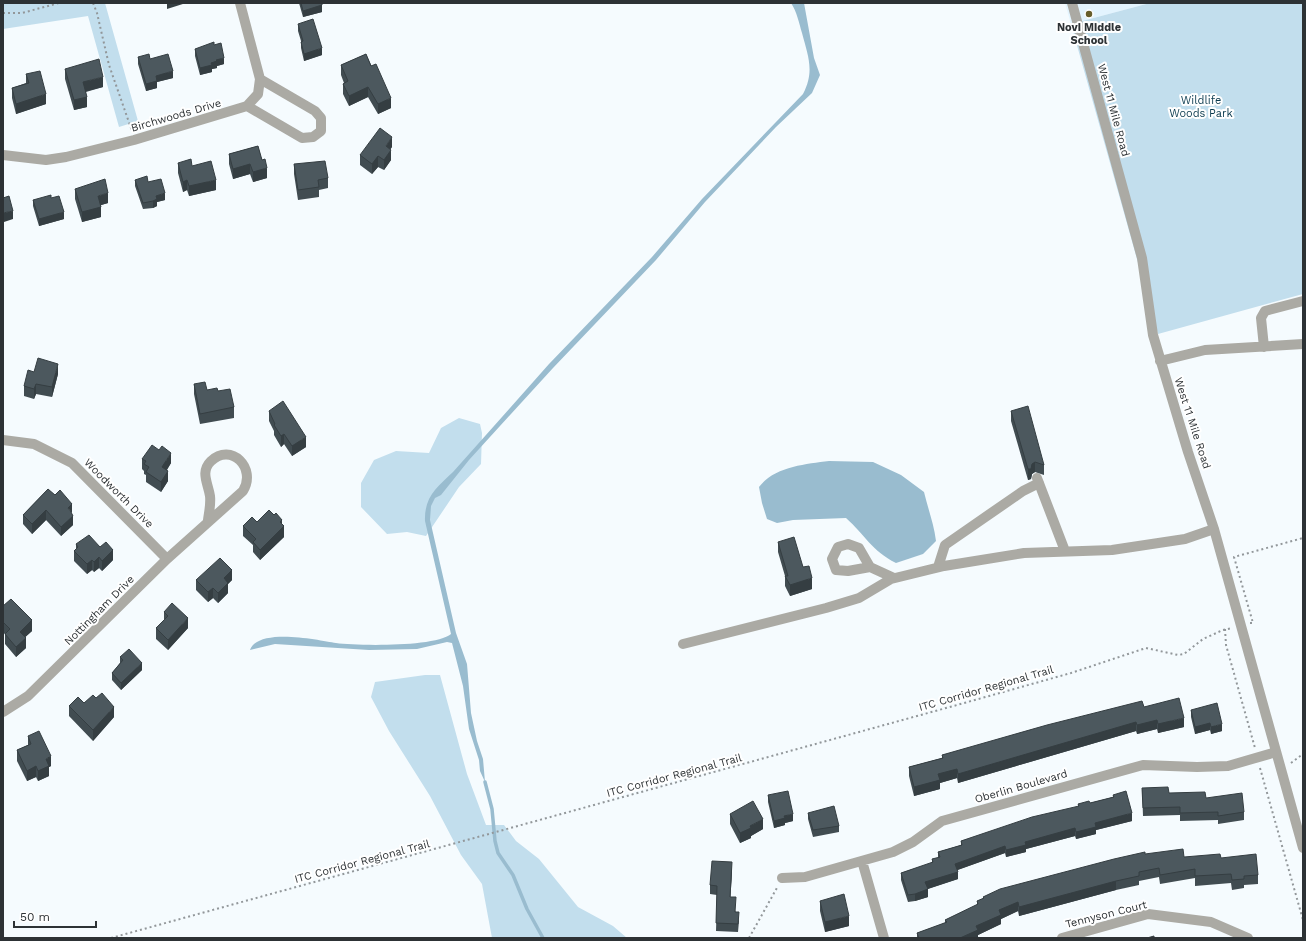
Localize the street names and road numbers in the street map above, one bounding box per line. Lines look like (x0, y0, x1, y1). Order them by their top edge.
street label: West 11 Mile Road (1095, 62, 1132, 158)
street label: Birchwoods Drive (129, 96, 223, 135)
street label: West 11 Mile Road (1172, 376, 1213, 471)
street label: Woodworth Drive (81, 456, 156, 531)
street label: Nottingham Drive (62, 573, 137, 648)
street label: ITC Corridor Regional Trail (917, 663, 1056, 714)
street label: ITC Corridor Regional Trail (605, 751, 744, 800)
street label: Oberlin Boulevard (973, 767, 1069, 806)
street label: ITC Corridor Regional Trail (293, 837, 432, 886)
street label: Tennyson Court (1064, 898, 1149, 931)

